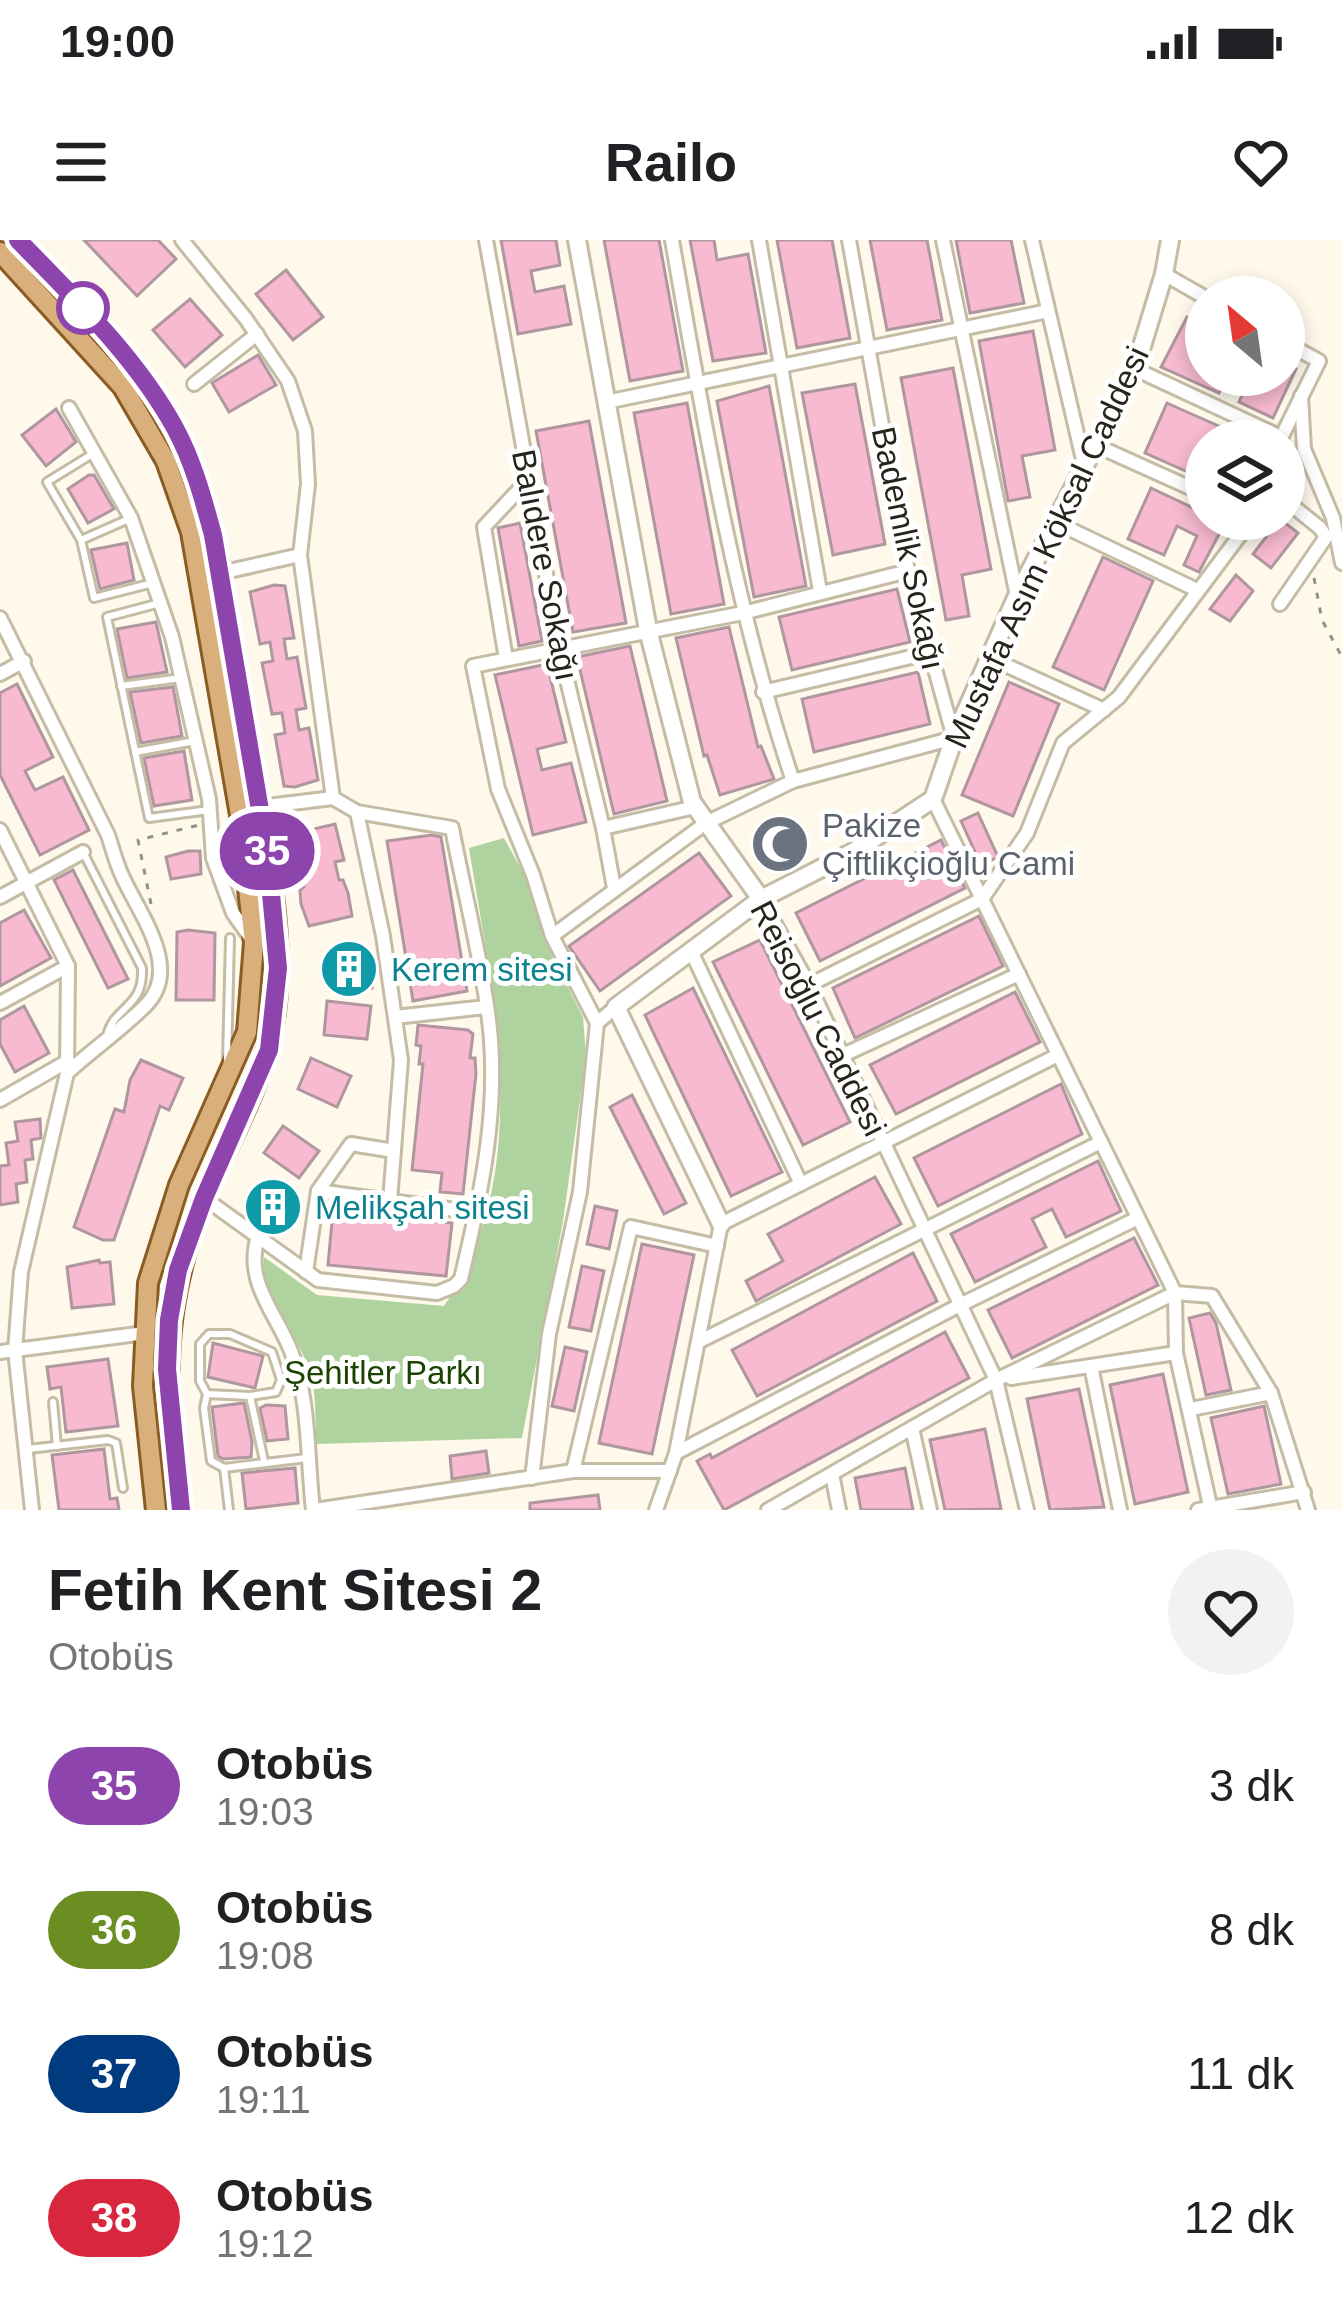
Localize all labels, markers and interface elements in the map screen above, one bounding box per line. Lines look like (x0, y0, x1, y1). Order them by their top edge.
text: 19:00 (60, 16, 175, 67)
icon: menu (48, 129, 114, 195)
icon: heart (1228, 129, 1294, 195)
text: Railo (605, 132, 737, 192)
north arrow (1185, 276, 1305, 396)
map controls (1185, 276, 1305, 540)
unlabelled marker (58, 283, 108, 333)
street label: Mustafa Asım Köksal Caddesi (937, 341, 1156, 754)
button: layers (1185, 420, 1305, 540)
street label: Bademlik Sokağı (865, 423, 952, 673)
street label: Balıdere Sokağı (505, 446, 586, 684)
place label: Pakize Çiftlikçioğlu Cami (822, 807, 1075, 882)
line badge: 35 (213, 812, 321, 890)
mosque icon: Pakize Çiftlikçioğlu Cami (749, 813, 811, 875)
text: 35 (244, 827, 290, 874)
street label: Reisoğlu Caddesi (743, 895, 894, 1142)
building icon: Kerem sitesi (318, 938, 380, 1000)
place label: Kerem sitesi (391, 951, 573, 988)
building icon: Melikşah sitesi (242, 1176, 304, 1238)
place label: Melikşah sitesi (315, 1189, 530, 1226)
park label: Şehitler Parkı (284, 1354, 482, 1391)
button: heart (1168, 1549, 1294, 1675)
text: Fetih Kent Sitesi 2 (48, 1558, 542, 1622)
text: Otobüs (48, 1635, 174, 1678)
text: Otobüs (216, 1738, 373, 1789)
text: 3 dk (1209, 1760, 1294, 1811)
text: 35 (91, 1762, 137, 1809)
text: 19:03 (216, 1790, 314, 1833)
text: Otobüs (216, 1882, 373, 1933)
text: 8 dk (1209, 1904, 1294, 1955)
text: 36 (91, 1906, 137, 1953)
text: 19:08 (216, 1934, 314, 1977)
text: Otobüs (216, 2026, 373, 2077)
text: 11 dk (1187, 2048, 1294, 2099)
text: 37 (91, 2050, 137, 2097)
text: 19:11 (216, 2078, 311, 2121)
text: Otobüs (216, 2170, 373, 2221)
text: 12 dk (1184, 2192, 1294, 2243)
text: 38 (91, 2194, 137, 2241)
text: 19:12 (216, 2222, 314, 2265)

